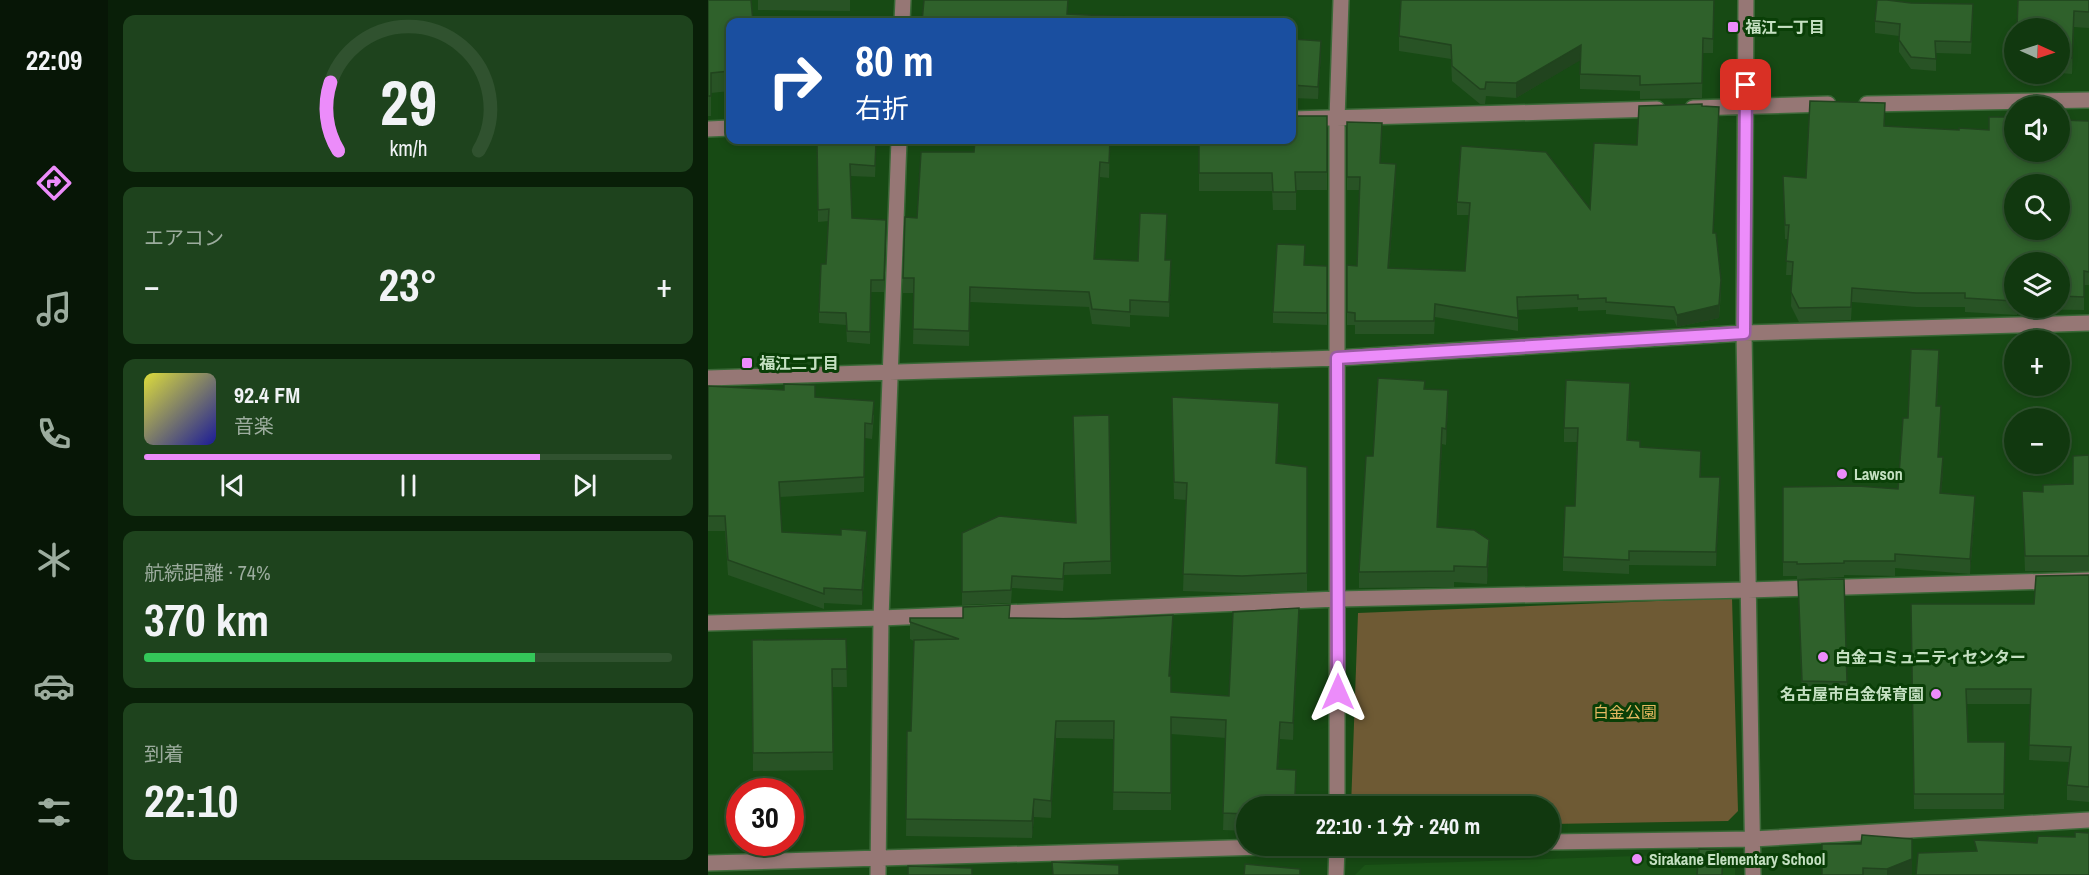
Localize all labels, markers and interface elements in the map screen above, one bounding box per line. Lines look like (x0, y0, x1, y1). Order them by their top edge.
place label: 福江一丁目 (1745, 16, 1825, 38)
north arrow (2004, 18, 2070, 84)
map controls (2004, 18, 2070, 474)
marker: 福江一丁目 (1726, 20, 1740, 34)
text: 80 m (855, 33, 934, 89)
text: 22:09 (26, 42, 82, 78)
icon: right (756, 42, 834, 120)
pin (1720, 59, 1771, 110)
text: 29 (380, 60, 436, 144)
icon: arrive (1729, 68, 1762, 101)
text: 右折 (855, 90, 909, 126)
button: sound (2004, 96, 2070, 162)
text: km/h (389, 134, 427, 163)
icon: directions (33, 162, 75, 204)
button: search (2004, 174, 2070, 240)
text: エアコン (144, 224, 224, 251)
button: layers (2004, 252, 2070, 318)
text: 23° (378, 254, 438, 315)
text: − (144, 263, 160, 307)
text: + (656, 263, 672, 307)
icon: music (33, 288, 75, 330)
button: + (2004, 330, 2070, 396)
place label: 福江二丁目 (759, 352, 839, 374)
marker: 福江二丁目 (740, 356, 754, 370)
text: 92.4 FM (234, 380, 300, 410)
button: − (2004, 408, 2070, 474)
text: 音楽 (234, 412, 274, 439)
icon: phone (33, 413, 75, 455)
place label: Lawson (1854, 463, 1903, 485)
marker: Lawson (1835, 467, 1849, 481)
icon: previous (216, 469, 249, 502)
icon: pause (392, 469, 425, 502)
icon: next (568, 469, 601, 502)
icon: climate (33, 539, 75, 581)
text: 航続距離 · 74% (144, 559, 271, 586)
text: 370 km (144, 589, 269, 650)
place label: 白金コミュニティセンター (1835, 646, 2026, 668)
marker: 白金コミュニティセンター (1816, 650, 1830, 664)
position arrow (1306, 660, 1370, 724)
icon: car (33, 665, 75, 707)
place label: 名古屋市白金保育園 (1780, 683, 1924, 705)
marker: 名古屋市白金保育園 (1929, 687, 1943, 701)
park label: 白金公園 (1593, 701, 1657, 723)
text: 到着 (144, 740, 184, 767)
text: 22:10 (144, 770, 238, 831)
speed limit sign: 30 (726, 778, 804, 856)
icon: filters (33, 791, 75, 833)
text: 22:10 · 1 分 · 240 m (1316, 811, 1480, 841)
place label: Sirakane Elementary School (1649, 848, 1825, 870)
marker: Sirakane Elementary School (1630, 852, 1644, 866)

